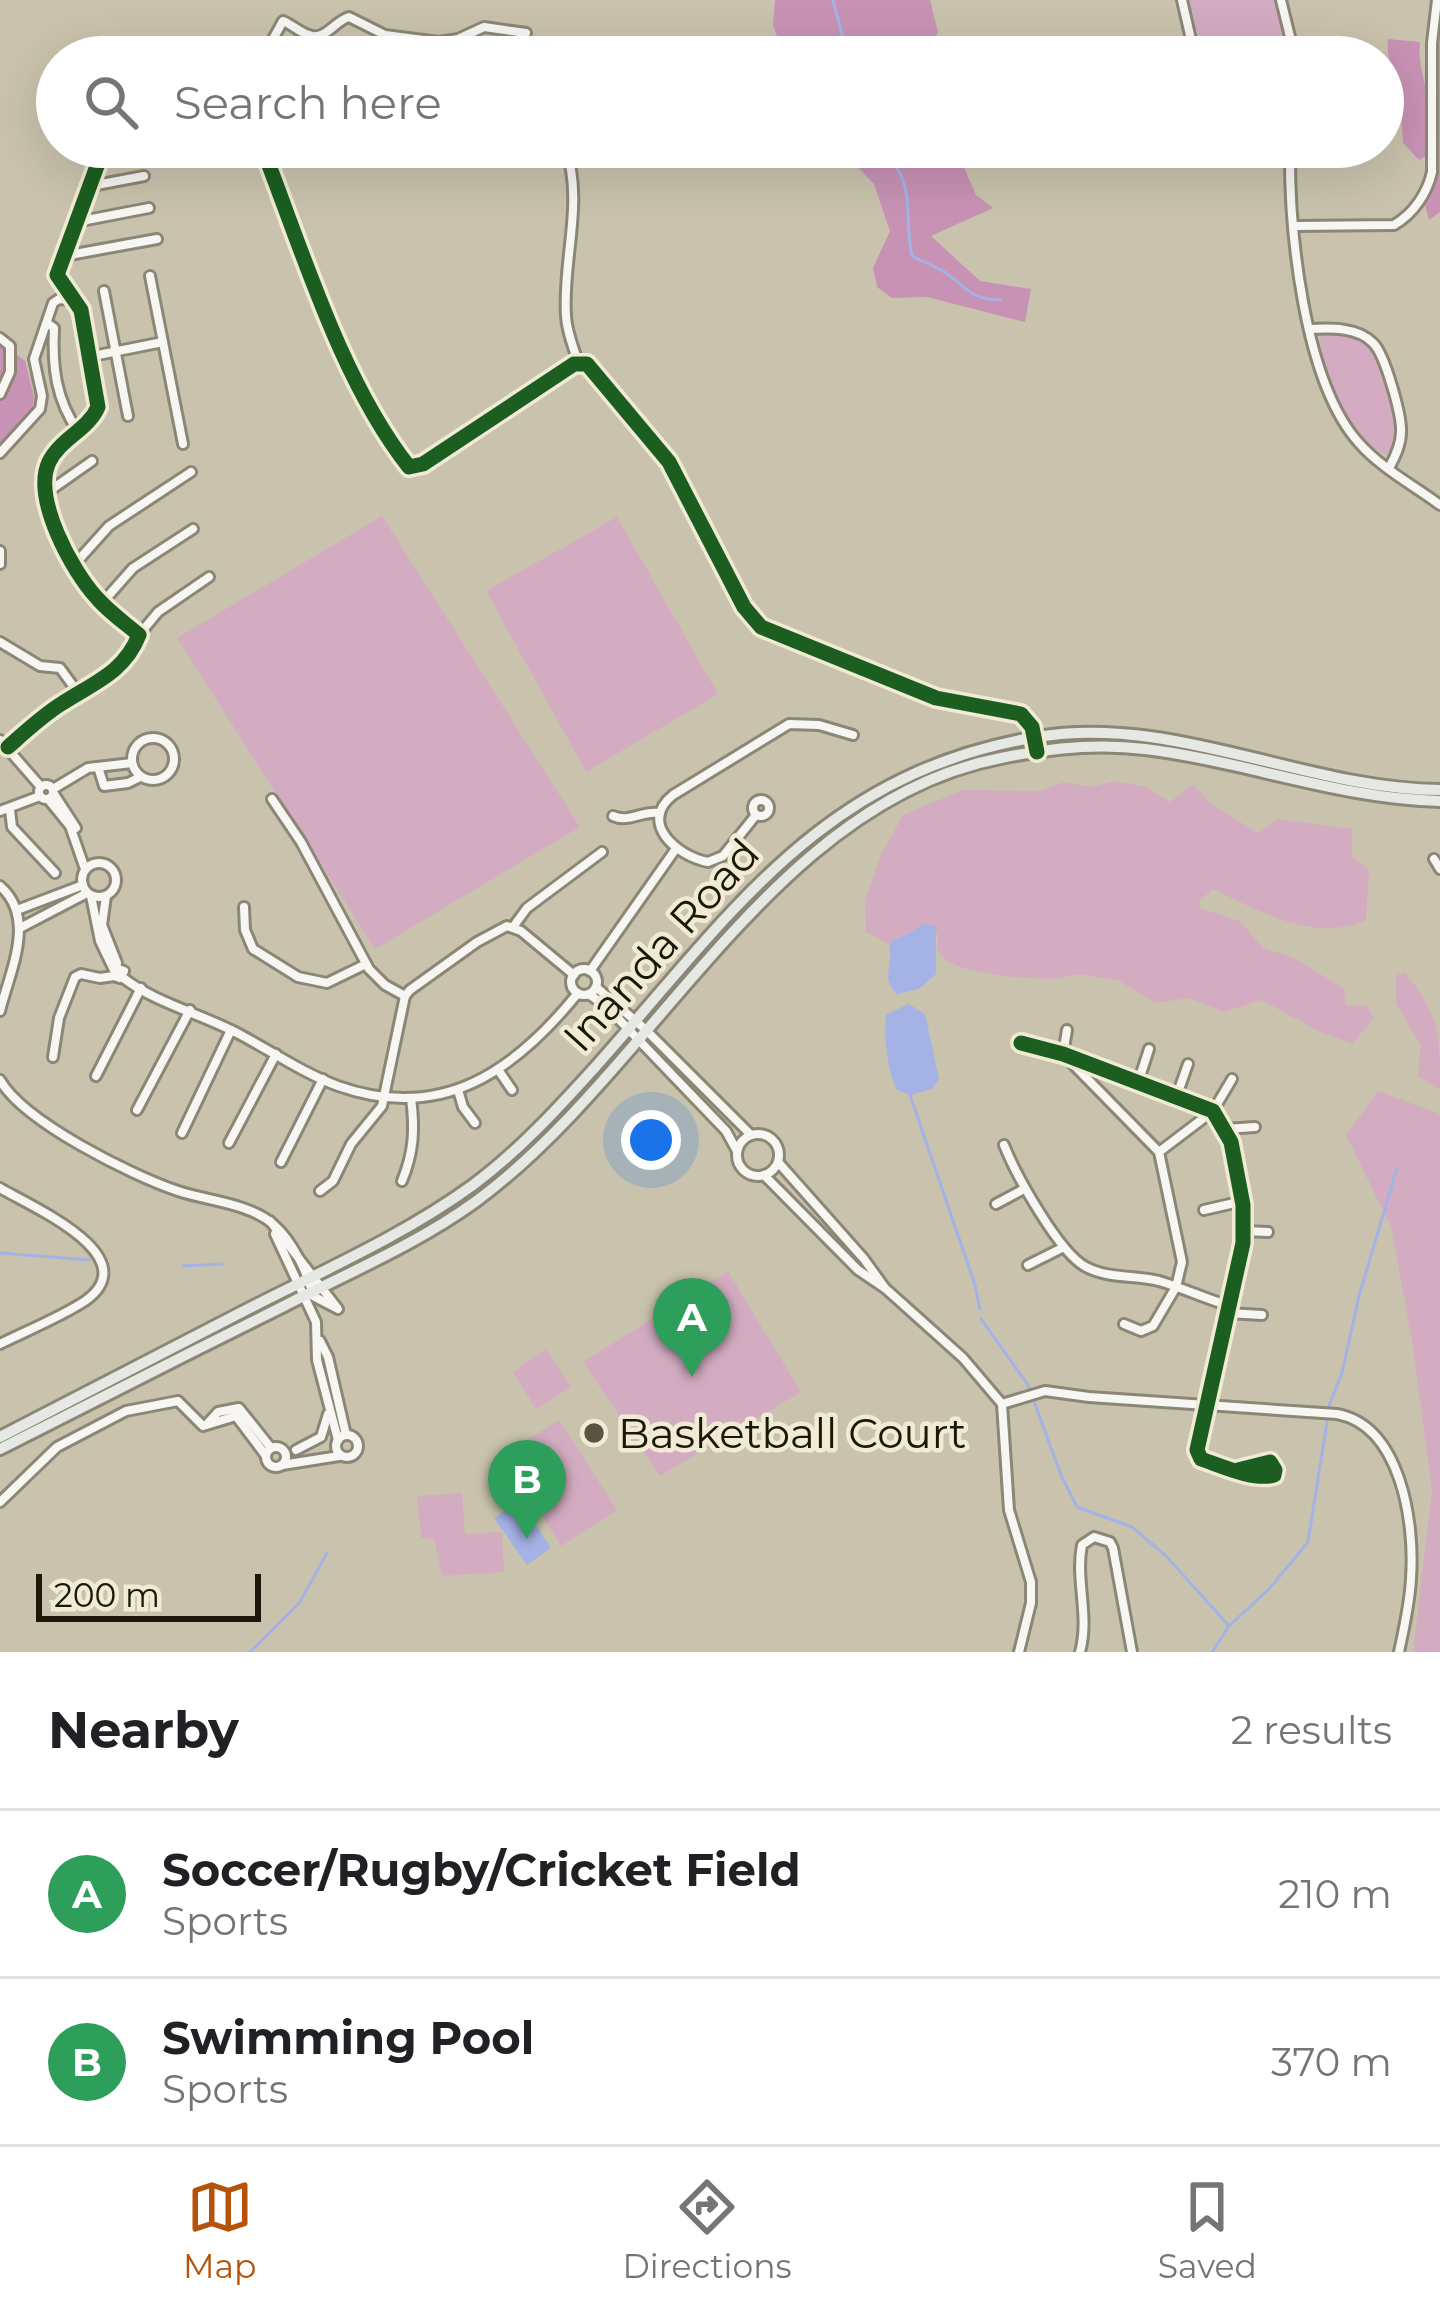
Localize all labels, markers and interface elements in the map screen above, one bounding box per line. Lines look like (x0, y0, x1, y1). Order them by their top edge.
search box (36, 36, 1404, 168)
icon: search (78, 69, 144, 135)
text: Search here (174, 75, 442, 130)
street label: Inanda Road (552, 828, 770, 1062)
your location (621, 1110, 681, 1170)
pin: A (653, 1278, 731, 1377)
place label: Basketball Court (618, 1407, 966, 1459)
marker: Basketball Court (581, 1420, 607, 1446)
pin: B (488, 1440, 566, 1539)
scale bar (36, 1568, 261, 1621)
text: 200 m (54, 1575, 160, 1615)
text: Nearby (48, 1699, 239, 1761)
text: 2 results (1231, 1706, 1392, 1754)
text: Soccer/Rugby/Cricket Field (162, 1842, 801, 1897)
text: A (72, 1870, 102, 1918)
text: 210 m (1278, 1870, 1392, 1918)
text: Sports (162, 1897, 288, 1945)
text: Swimming Pool (162, 2010, 534, 2065)
text: B (72, 2038, 102, 2086)
text: 370 m (1271, 2038, 1392, 2086)
text: Sports (162, 2065, 288, 2113)
tab: Map (183, 2174, 256, 2286)
tab: Directions (623, 2174, 792, 2286)
tab: Saved (1158, 2174, 1257, 2286)

